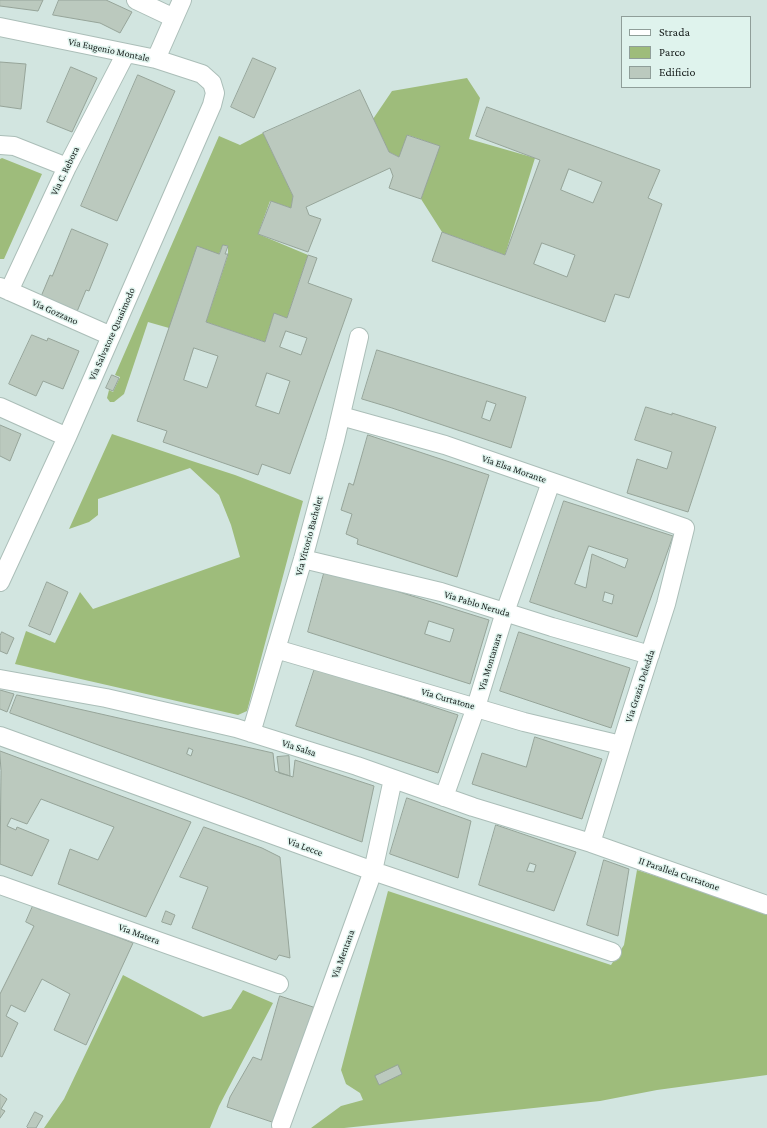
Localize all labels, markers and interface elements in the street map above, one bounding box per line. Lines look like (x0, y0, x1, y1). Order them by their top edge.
legend (621, 16, 751, 88)
text: Strada (659, 25, 690, 39)
street label: Via Eugenio Montale (67, 36, 151, 64)
text: Parco (659, 45, 685, 59)
text: Edificio (659, 65, 695, 79)
street label: Via C. Rebora (48, 145, 82, 197)
street label: Via Salvatore Quasimodo (86, 286, 138, 382)
street label: Via Gozzano (30, 296, 80, 328)
street label: Via Elsa Morante (480, 452, 548, 486)
street label: Via Vittorio Bachelet (293, 495, 325, 577)
street label: Via Pablo Neruda (443, 588, 511, 620)
street label: Via Montanara (476, 632, 504, 692)
street label: Via Grazia Deledda (623, 648, 657, 724)
street label: Via Curtatone (420, 686, 476, 712)
street label: Via Salsa (280, 737, 318, 759)
street label: Via Lecce (286, 835, 324, 859)
street label: II Parallela Curtatone (637, 855, 721, 893)
street label: Via Matera (117, 921, 161, 947)
street label: Via Mentana (329, 928, 357, 980)

